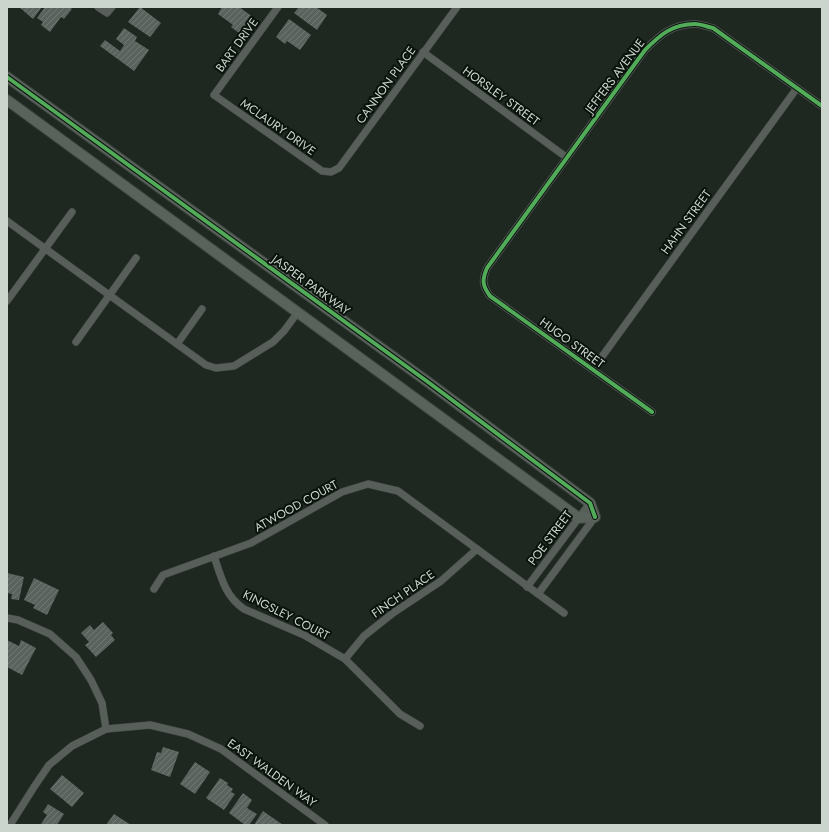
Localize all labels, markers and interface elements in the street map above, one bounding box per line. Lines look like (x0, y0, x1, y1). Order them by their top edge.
street label: BART DRIVE (211, 14, 263, 76)
street label: JEFFERS AVENUE (580, 35, 649, 119)
street label: CANNON PLACE (352, 43, 420, 127)
street label: HORSLEY STREET (459, 62, 544, 130)
street label: MCLAURY DRIVE (237, 94, 319, 160)
street label: HAHN STREET (656, 186, 716, 258)
street label: JASPER PARKWAY (267, 249, 354, 320)
street label: HUGO STREET (536, 313, 608, 373)
street label: ATWOOD COURT (251, 475, 341, 536)
street label: POE STREET (524, 507, 577, 569)
street label: FINCH PLACE (368, 566, 438, 622)
street label: KINGSLEY COURT (240, 585, 333, 645)
street label: EAST WALDEN WAY (224, 734, 321, 812)

